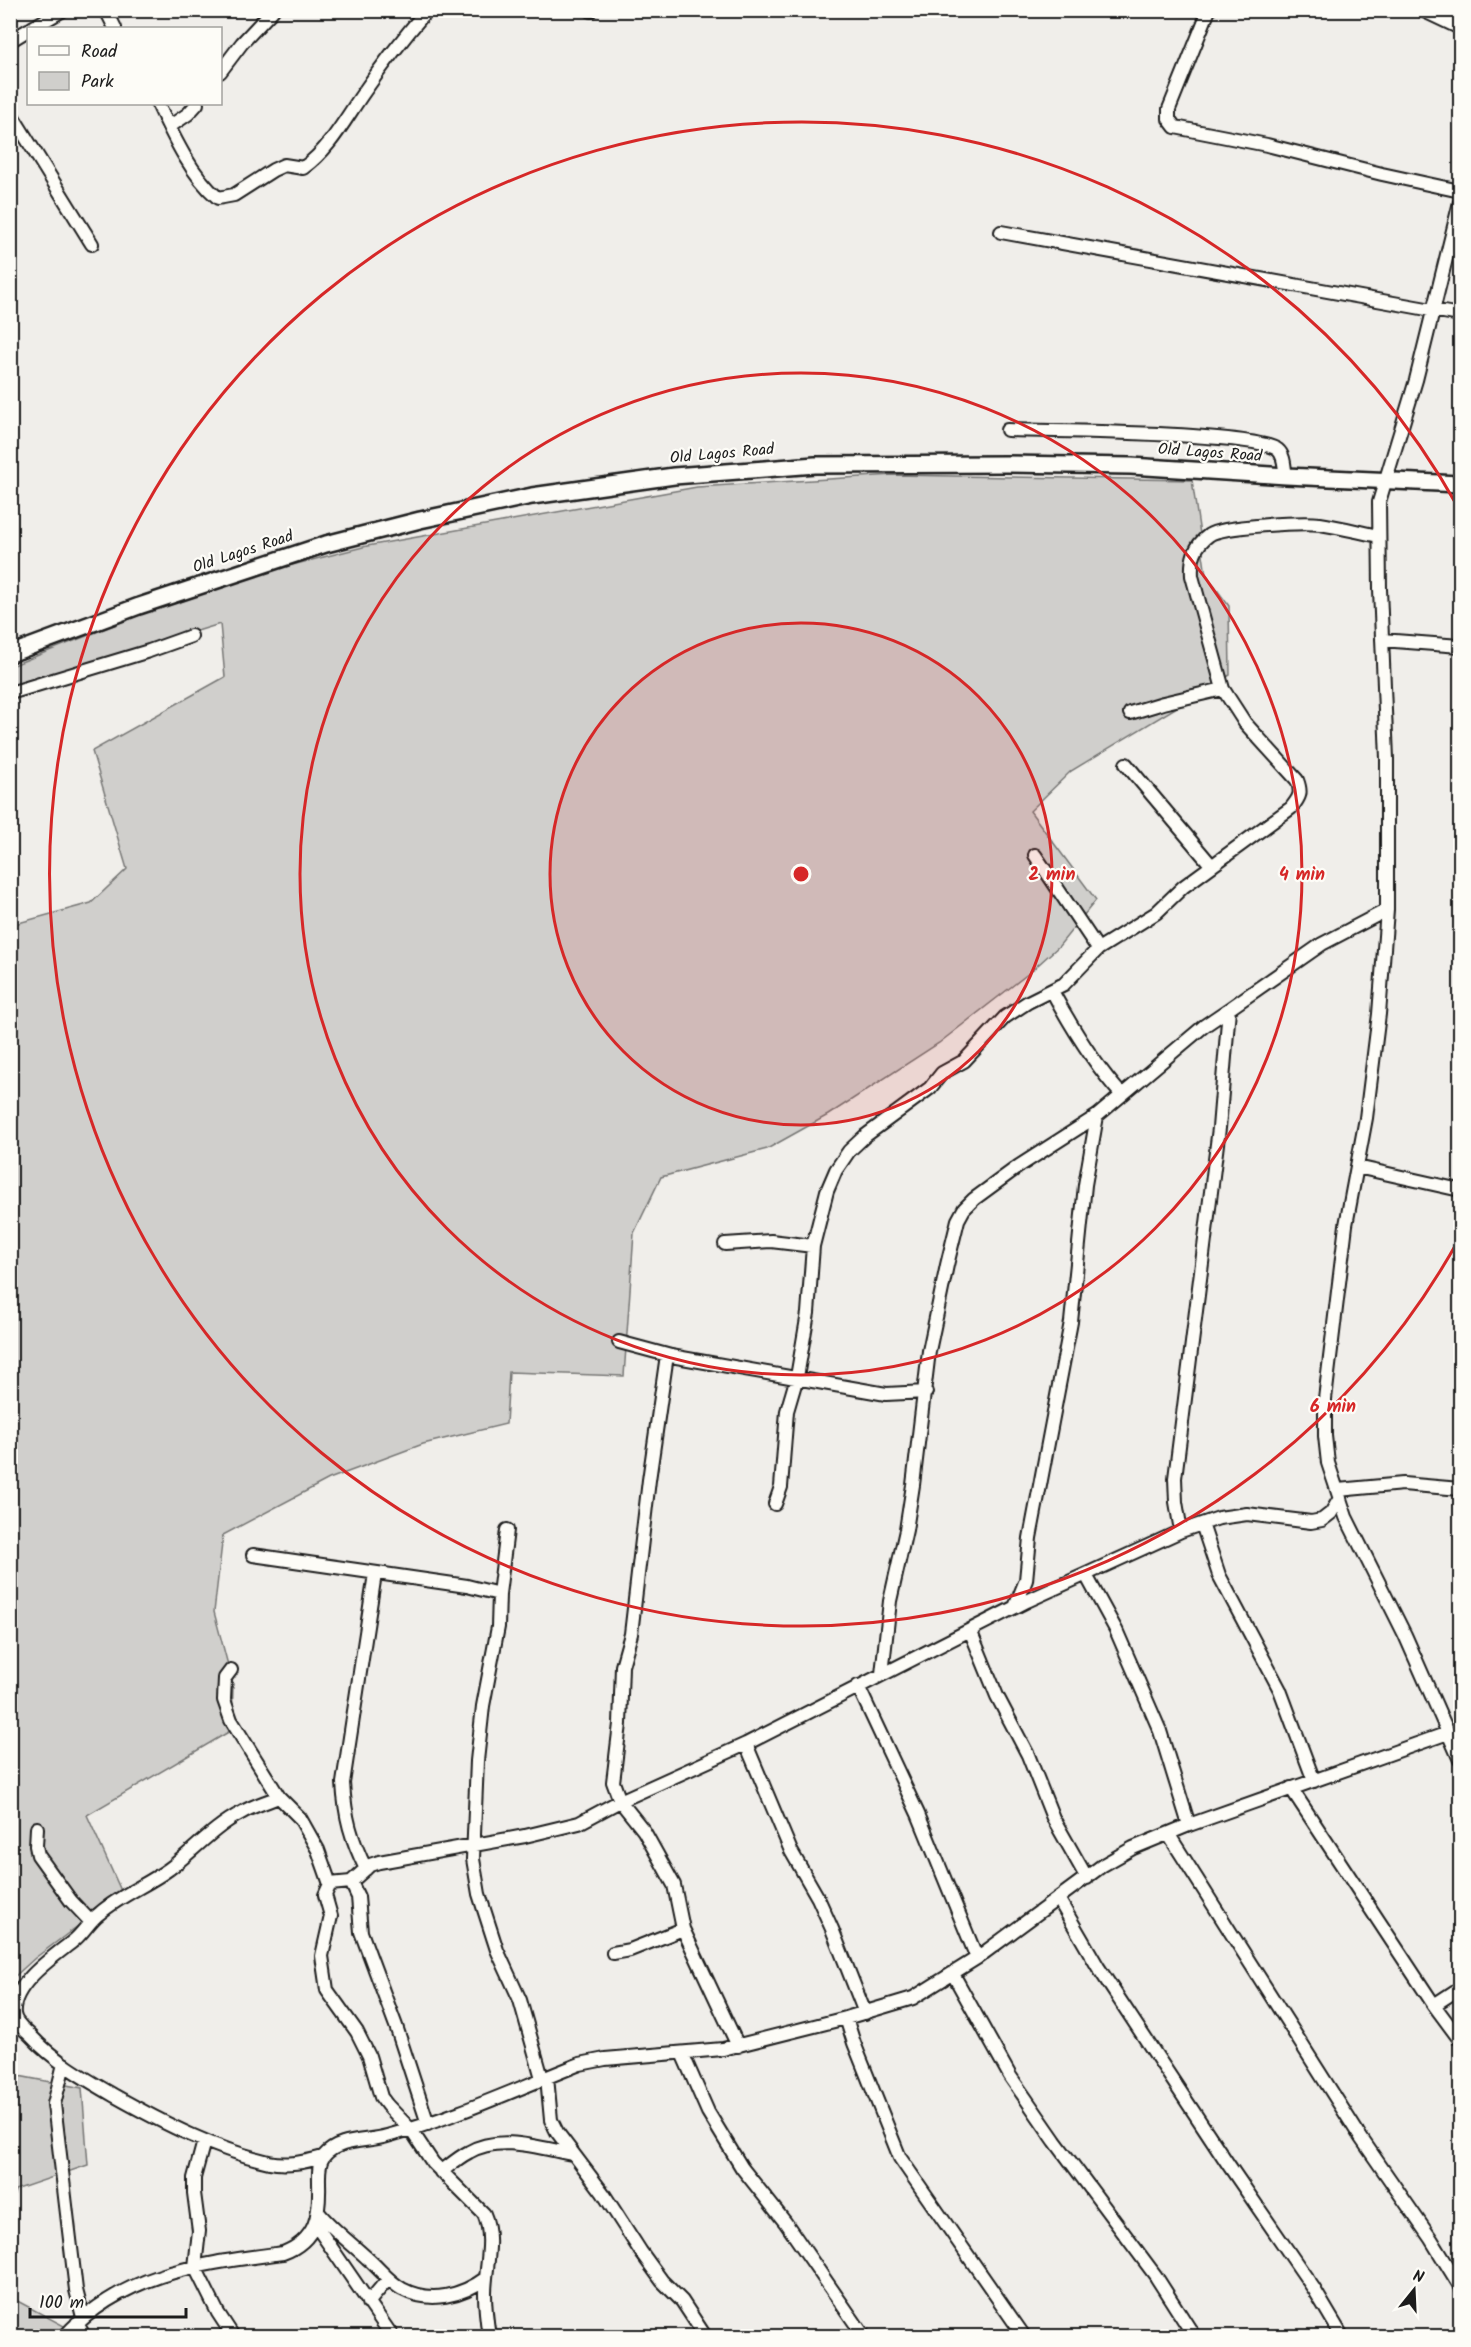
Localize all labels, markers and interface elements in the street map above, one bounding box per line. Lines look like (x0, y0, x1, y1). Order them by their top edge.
legend (27, 27, 222, 105)
text: Road (81, 38, 118, 67)
text: Park (81, 68, 114, 97)
street label: Old Lagos Road (669, 437, 776, 471)
street label: Old Lagos Road (1157, 437, 1264, 469)
street label: Old Lagos Road (189, 524, 298, 580)
text: 2 min (1029, 861, 1075, 890)
text: 4 min (1279, 861, 1325, 890)
centre of rings (791, 864, 811, 884)
text: 6 min (1310, 1393, 1356, 1422)
north arrow (1384, 2260, 1444, 2320)
text: N (1410, 2264, 1427, 2291)
scale bar (30, 2281, 186, 2319)
text: 100 m (39, 2289, 84, 2318)

